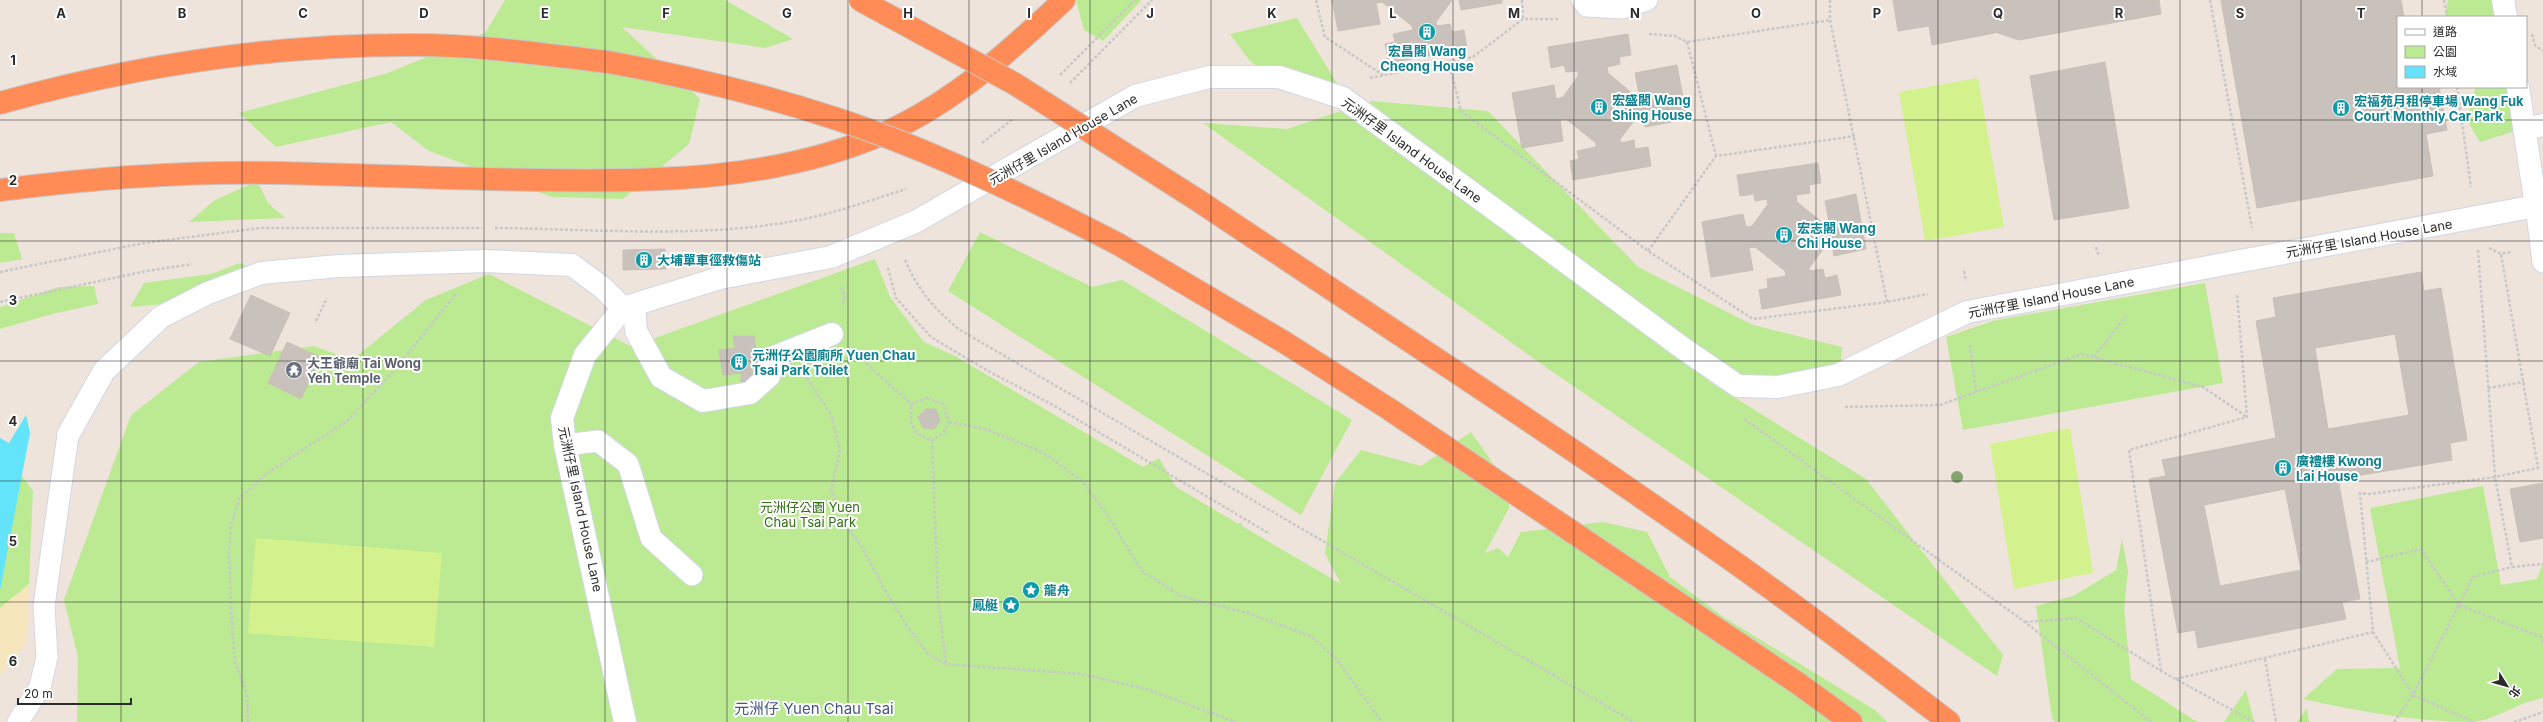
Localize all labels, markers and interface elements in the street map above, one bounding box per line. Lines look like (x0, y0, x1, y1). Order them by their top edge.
text: A (56, 5, 66, 21)
text: B (178, 5, 187, 21)
text: C (298, 5, 308, 21)
text: D (419, 5, 429, 21)
text: E (541, 5, 549, 21)
text: F (662, 5, 670, 21)
text: G (782, 5, 792, 21)
text: H (903, 5, 913, 21)
text: I (1027, 5, 1031, 21)
text: J (1146, 5, 1154, 21)
text: K (1267, 5, 1277, 21)
text: L (1389, 5, 1397, 21)
text: M (1508, 5, 1520, 21)
text: N (1630, 5, 1640, 21)
text: O (1751, 5, 1761, 21)
text: P (1873, 5, 1881, 21)
text: Q (1993, 5, 2003, 21)
text: R (2115, 5, 2124, 21)
text: S (2236, 5, 2244, 21)
text: T (2357, 5, 2366, 21)
legend (2397, 16, 2527, 88)
building icon: 宏昌閣 Wang Cheong House (1417, 22, 1437, 42)
text: 道路 (2433, 24, 2457, 39)
place label: 宏昌閣 Wang Cheong House (1380, 43, 1474, 74)
text: 公園 (2433, 44, 2457, 59)
text: 1 (10, 52, 16, 68)
text: 水域 (2433, 64, 2457, 79)
street label: 元洲仔里 Island House Lane (986, 90, 1140, 188)
place label: 宏盛閣 Wang Shing House (1612, 92, 1693, 123)
place label: 宏福苑月租停車場 Wang Fuk Court Monthly Car Park (2354, 93, 2524, 124)
street label: 元洲仔里 Island House Lane (1339, 94, 1485, 206)
building icon: 宏盛閣 Wang Shing House (1589, 97, 1609, 117)
building icon: 宏福苑月租停車場 Wang Fuk Court Monthly Car Park (2331, 98, 2351, 118)
text: 2 (9, 172, 17, 188)
street label: 元洲仔里 Island House Lane (2284, 215, 2454, 261)
place label: 宏志閣 Wang Chi House (1797, 220, 1876, 251)
building icon: 宏志閣 Wang Chi House (1774, 225, 1794, 245)
building icon: 大埔單車徑救傷站 (634, 250, 654, 270)
place label: 大埔單車徑救傷站 (657, 252, 761, 268)
street label: 元洲仔里 Island House Lane (1967, 273, 2135, 321)
text: 3 (9, 292, 17, 308)
place label: 元洲仔公園廁所 Yuen Chau Tsai Park Toilet (752, 347, 915, 378)
building icon: 元洲仔公園廁所 Yuen Chau Tsai Park Toilet (729, 352, 749, 372)
place label: 大王爺廟 Tai Wong Yeh Temple (307, 355, 421, 386)
temple icon: 大王爺廟 Tai Wong Yeh Temple (284, 360, 304, 380)
text: 4 (9, 413, 18, 429)
street label: 元洲仔里 Island House Lane (556, 425, 606, 593)
place label: 廣禮樓 Kwong Lai House (2296, 453, 2382, 484)
building icon: 廣禮樓 Kwong Lai House (2273, 458, 2293, 478)
park label: 元洲仔公園 Yuen Chau Tsai Park (760, 499, 860, 530)
text: 5 (9, 533, 17, 549)
place icon: 龍舟 (1021, 580, 1041, 600)
place label: 龍舟 (1044, 582, 1070, 598)
place icon: 鳳艇 (1001, 595, 1021, 615)
place label: 鳳艇 (972, 597, 998, 613)
text: 6 (9, 653, 17, 669)
north arrow (2487, 666, 2527, 706)
scale bar (18, 680, 131, 706)
text: 北 (2506, 683, 2524, 701)
text: 20 m (24, 686, 53, 701)
district label: 元洲仔 Yuen Chau Tsai (734, 699, 894, 718)

